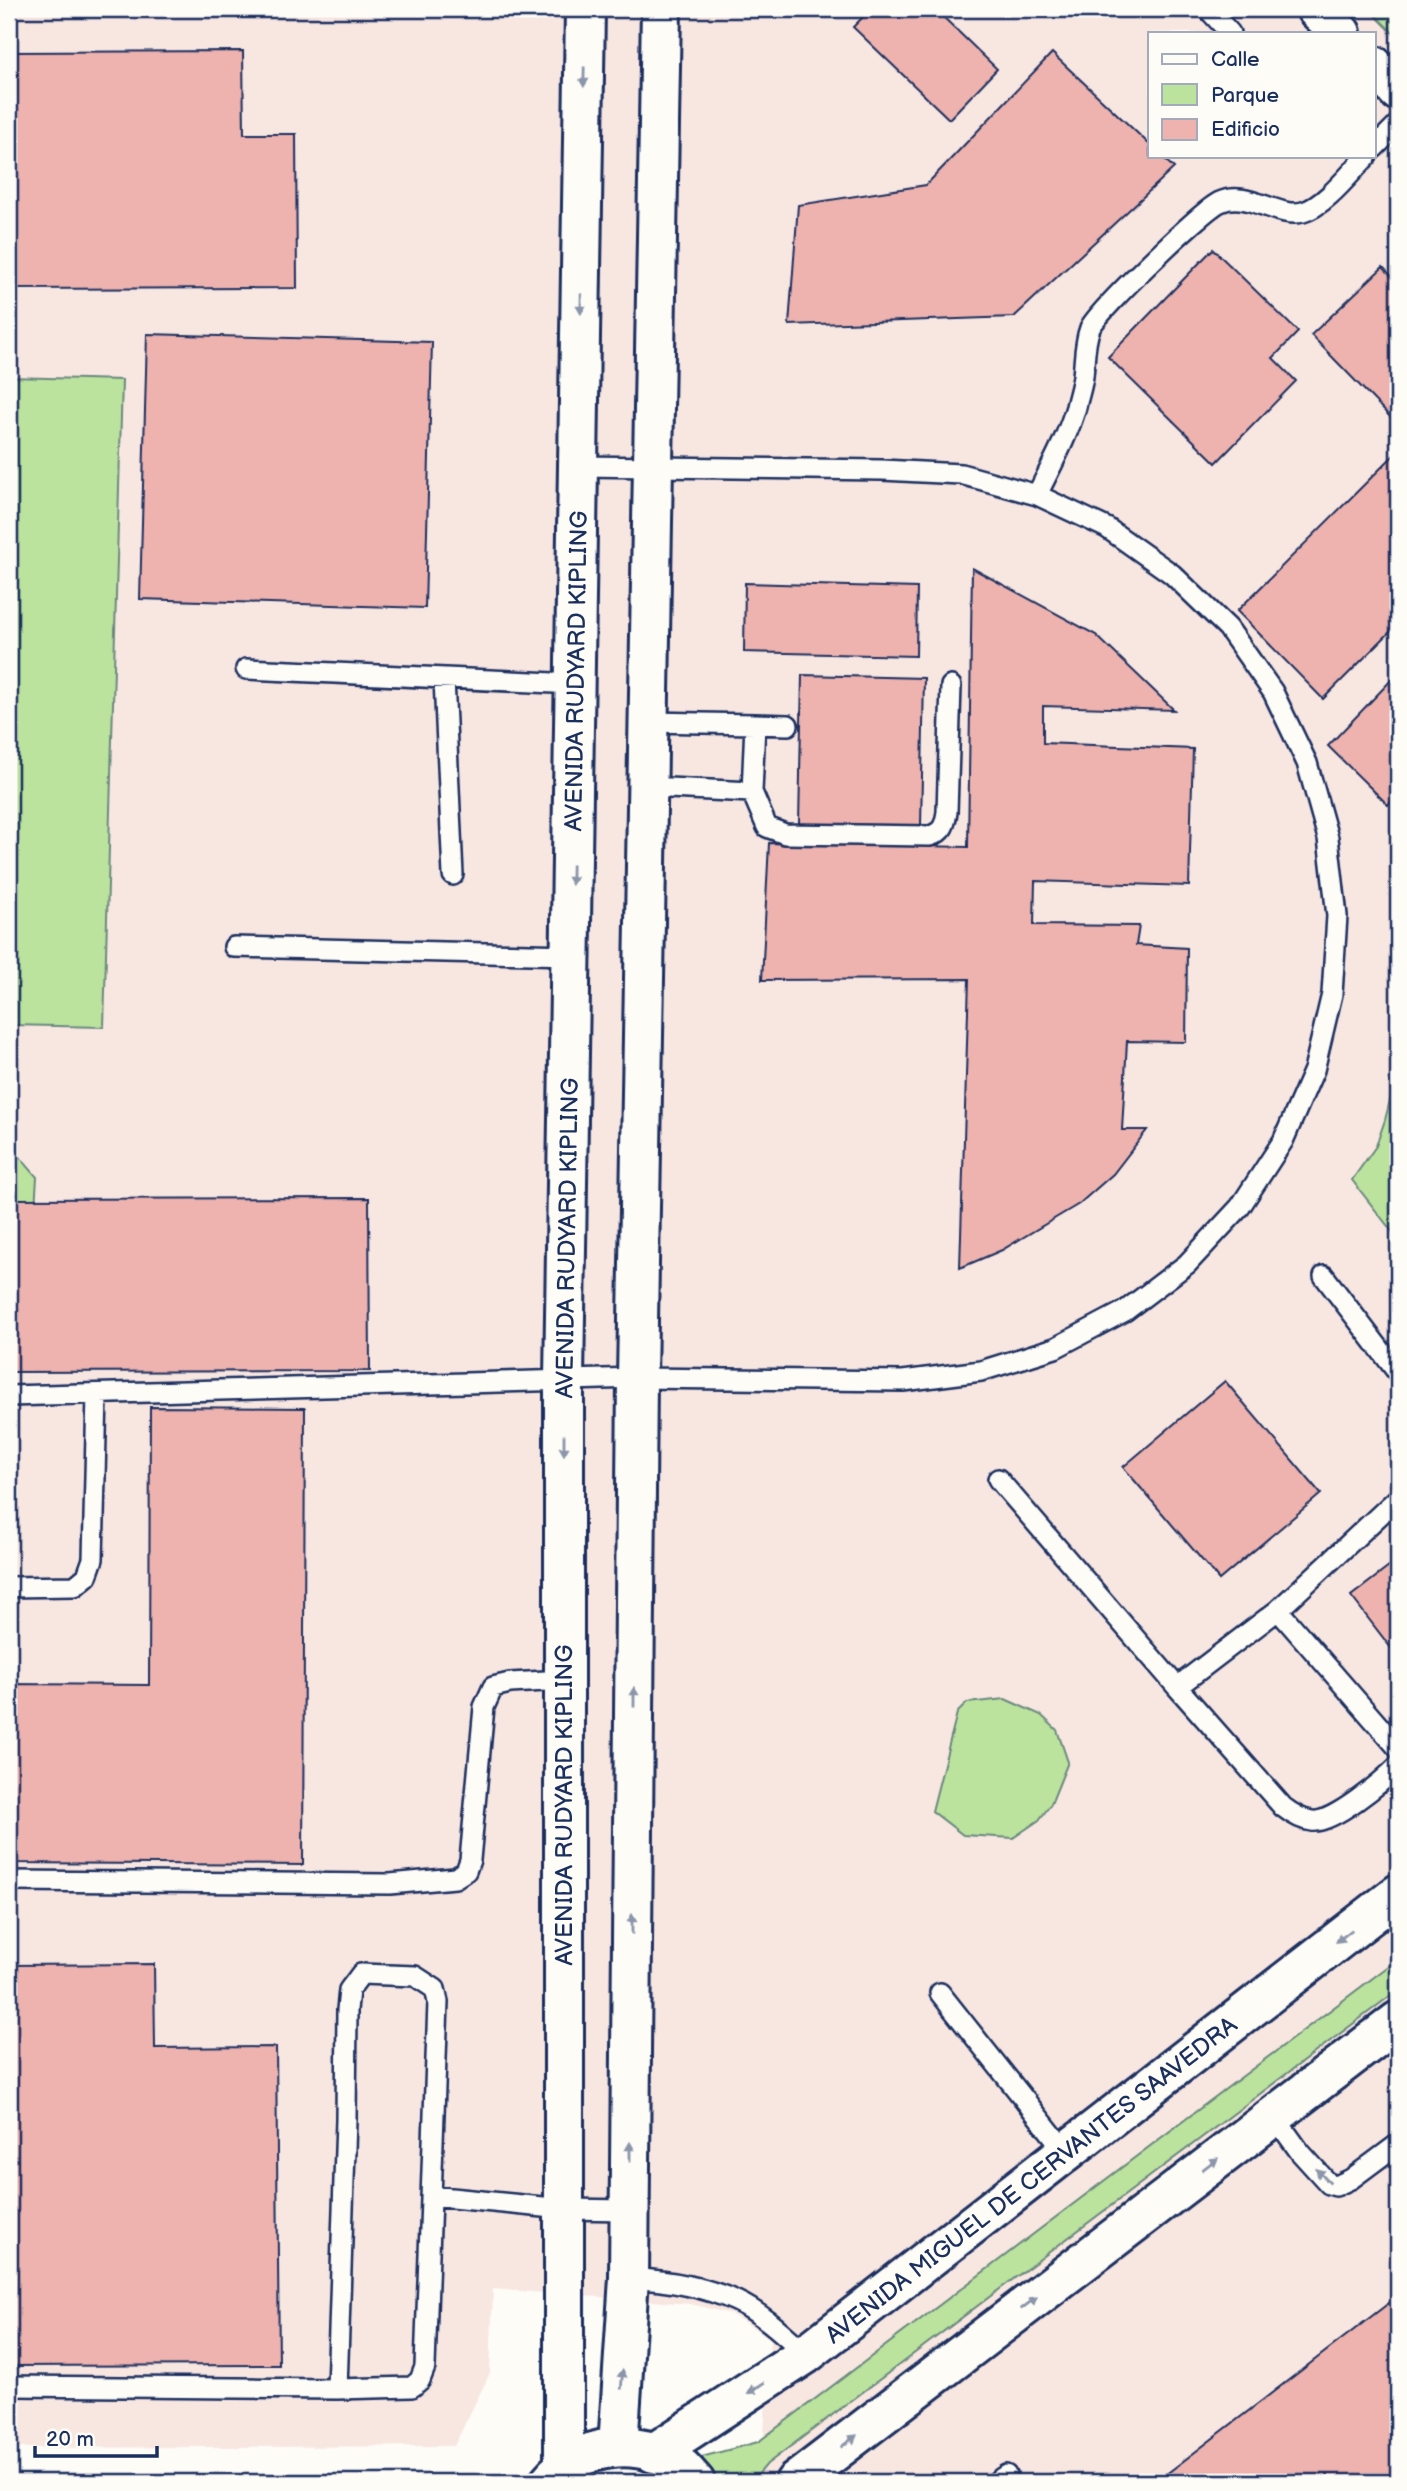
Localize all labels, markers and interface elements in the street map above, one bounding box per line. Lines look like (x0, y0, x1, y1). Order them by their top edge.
legend (1148, 32, 1376, 158)
text: Calle (1211, 47, 1260, 72)
one-way arrow (579, 66, 590, 88)
text: Parque (1211, 83, 1279, 108)
text: Edificio (1211, 117, 1280, 142)
one-way arrow (575, 294, 587, 316)
street label: AVENIDA RUDYARD KIPLING (559, 510, 594, 832)
one-way arrow (566, 864, 578, 886)
street label: AVENIDA RUDYARD KIPLING (550, 1077, 585, 1399)
one-way arrow (558, 1435, 570, 1457)
street label: AVENIDA RUDYARD KIPLING (550, 1645, 579, 1965)
one-way arrow (628, 1685, 640, 1707)
one-way arrow (626, 1913, 638, 1935)
one-way arrow (1336, 1928, 1354, 1943)
street label: AVENIDA MIGUEL DE CERVANTES SAAVEDRA (820, 2011, 1243, 2350)
one-way arrow (624, 2140, 636, 2162)
one-way arrow (1201, 2158, 1219, 2172)
one-way arrow (1314, 2167, 1331, 2184)
one-way arrow (1020, 2295, 1038, 2310)
one-way arrow (617, 2368, 628, 2390)
one-way arrow (747, 2381, 765, 2395)
scale bar (35, 2414, 158, 2458)
text: 20 m (46, 2427, 94, 2452)
one-way arrow (839, 2433, 857, 2448)

